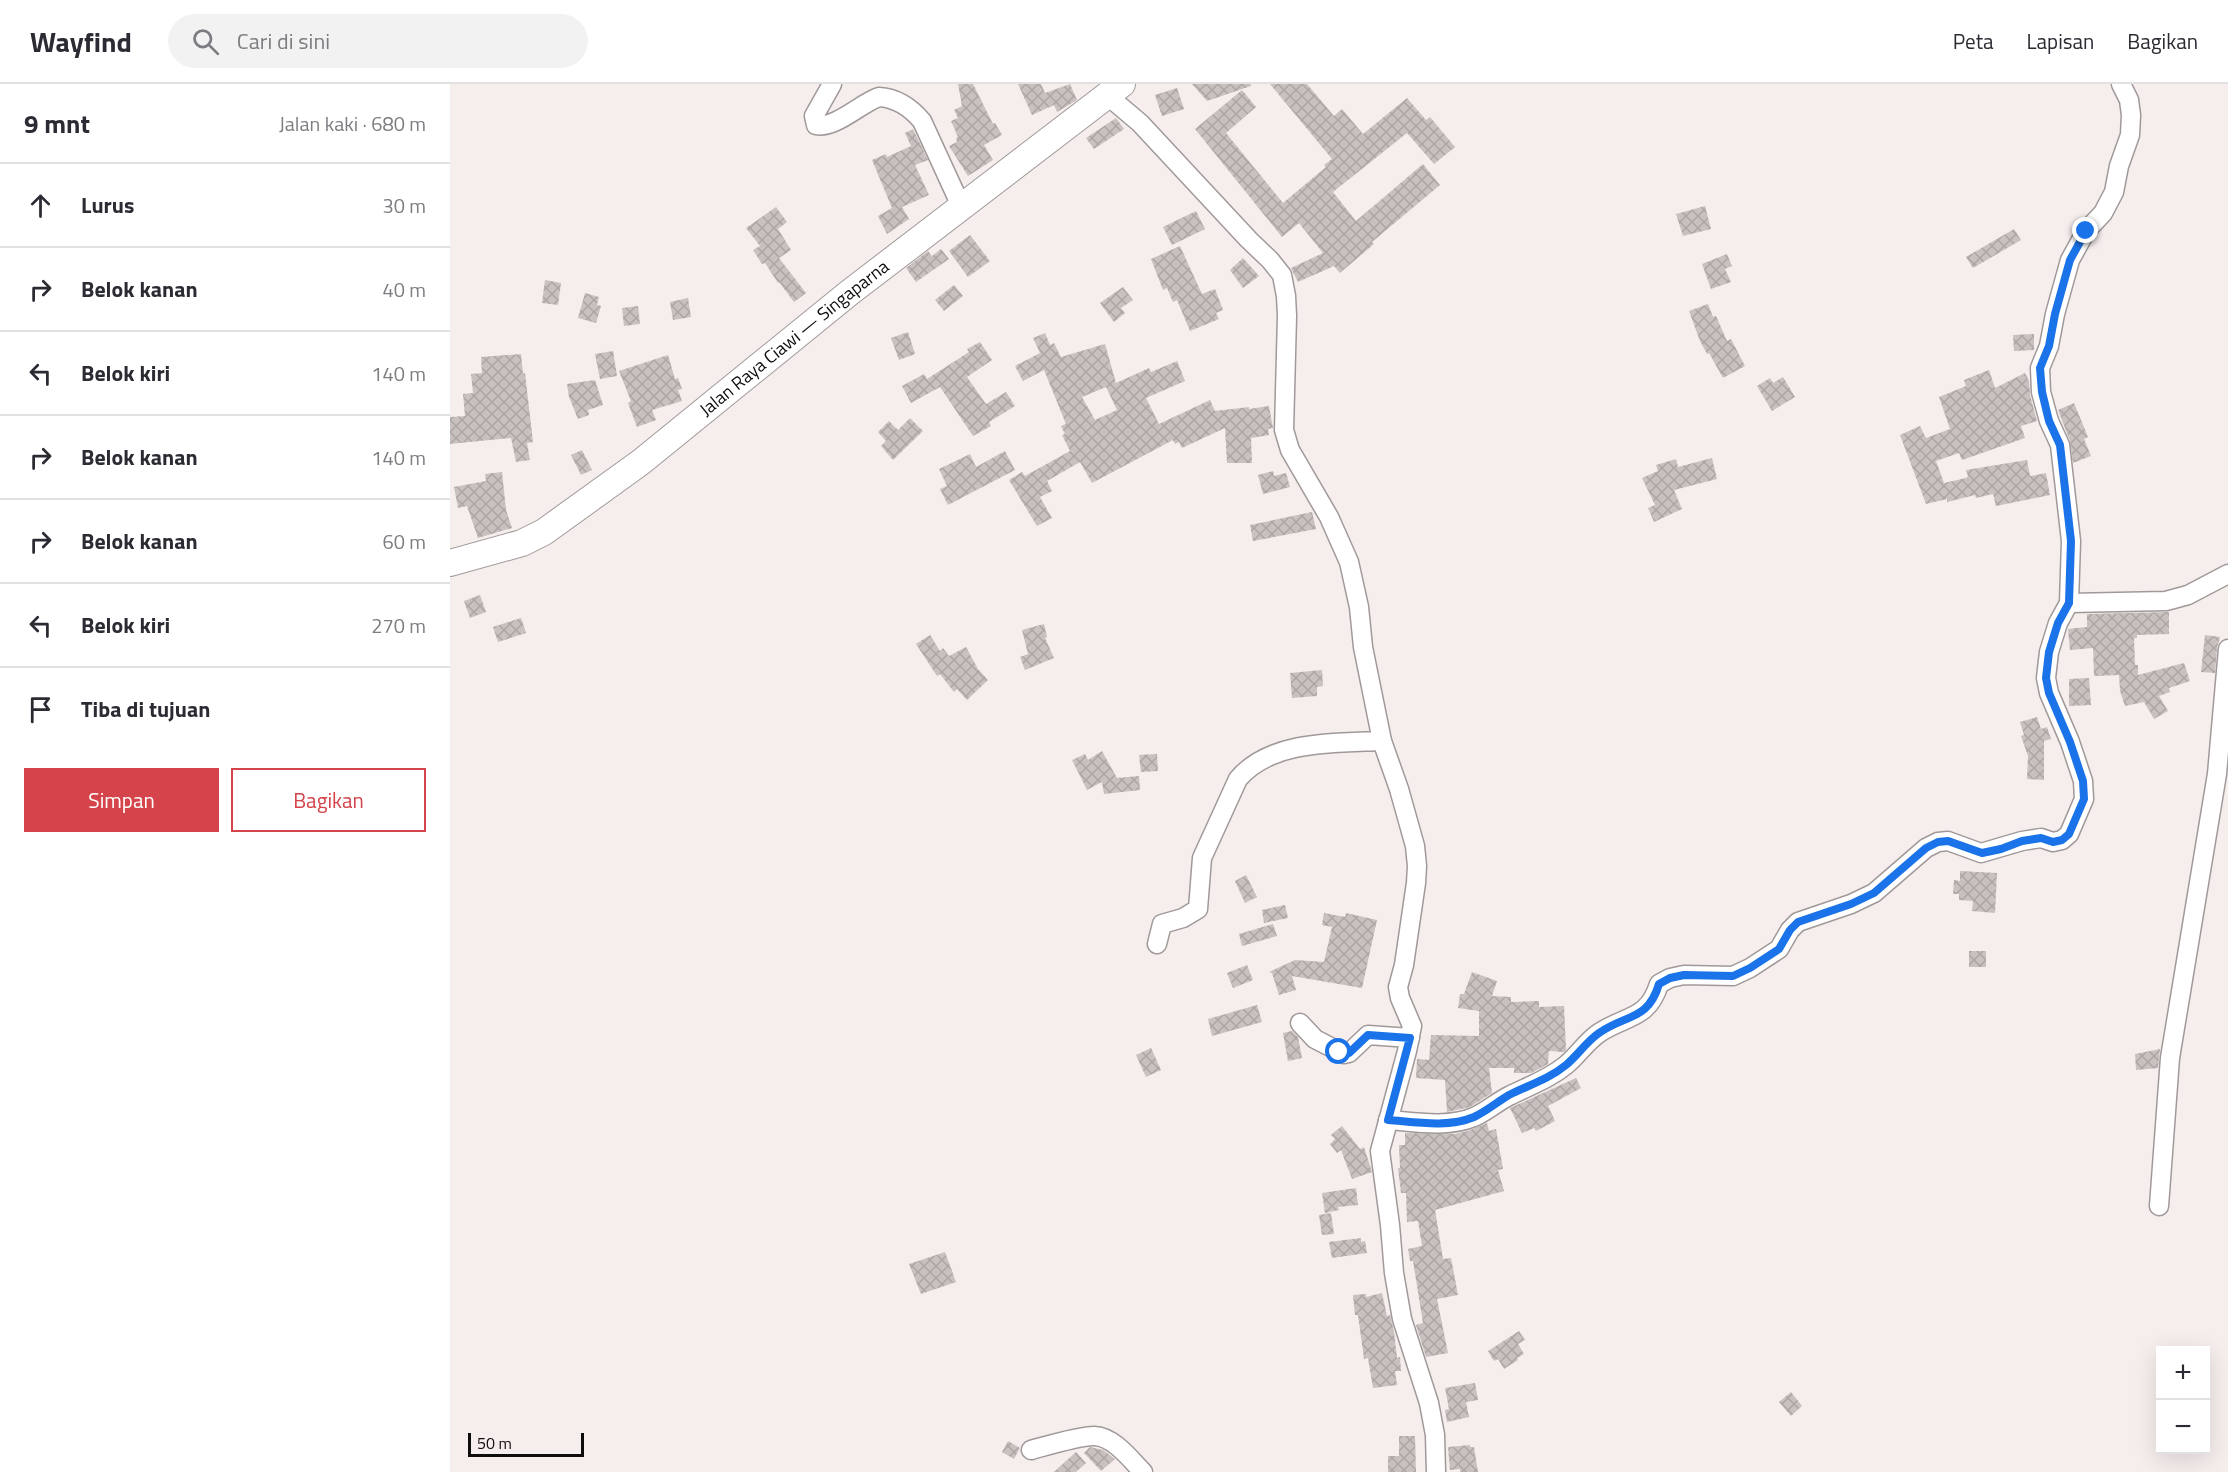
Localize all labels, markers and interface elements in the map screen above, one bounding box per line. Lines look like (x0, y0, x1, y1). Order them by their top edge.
search box (168, 14, 588, 68)
text: Wayfind (30, 20, 132, 63)
text: Cari di sini (237, 24, 330, 58)
icon: search (189, 25, 222, 58)
text: Peta (1953, 25, 1994, 57)
text: Lapisan (2027, 25, 2094, 57)
text: Bagikan (2127, 25, 2198, 57)
text: 9 mnt (24, 104, 90, 143)
text: Jalan kaki · 680 m (279, 108, 426, 139)
text: Lurus (81, 188, 134, 222)
icon: ahead (24, 189, 57, 222)
text: 30 m (382, 190, 426, 221)
route end (2072, 217, 2098, 243)
street label: Jalan Raya Ciawi — Singaparna (693, 253, 894, 422)
text: Belok kanan (81, 272, 198, 306)
icon: right (24, 273, 57, 306)
text: 40 m (382, 274, 426, 305)
text: Belok kiri (81, 356, 170, 390)
icon: left (24, 357, 57, 390)
text: 140 m (371, 358, 426, 389)
text: Belok kanan (81, 440, 198, 474)
icon: right (24, 441, 57, 474)
text: 140 m (371, 442, 426, 473)
text: Belok kanan (81, 524, 198, 558)
icon: right (24, 525, 57, 558)
text: 60 m (382, 526, 426, 557)
text: Belok kiri (81, 608, 170, 642)
icon: left (24, 609, 57, 642)
text: 270 m (371, 610, 426, 641)
text: Tiba di tujuan (81, 692, 210, 726)
icon: arrive (24, 693, 57, 726)
button: Simpan (24, 768, 219, 832)
button: Bagikan (231, 768, 426, 832)
route start (1325, 1038, 1351, 1064)
map controls (2156, 1346, 2210, 1454)
button: + (2156, 1346, 2210, 1400)
button: − (2156, 1400, 2210, 1454)
scale bar (468, 1430, 584, 1458)
text: 50 m (477, 1431, 512, 1455)

